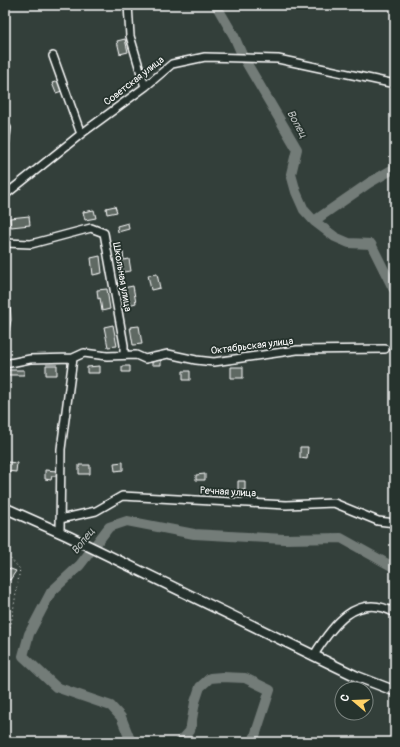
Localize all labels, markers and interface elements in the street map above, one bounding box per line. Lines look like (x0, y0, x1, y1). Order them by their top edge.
street label: Советская улица (102, 54, 167, 108)
water label: Вопец (284, 108, 310, 140)
street label: Школьная улица (110, 241, 134, 313)
street label: Октябрьская улица (210, 335, 294, 357)
street label: Речная улица (200, 485, 257, 499)
water label: Вопец (69, 525, 97, 557)
north arrow (334, 681, 374, 721)
text: С (338, 692, 352, 703)

